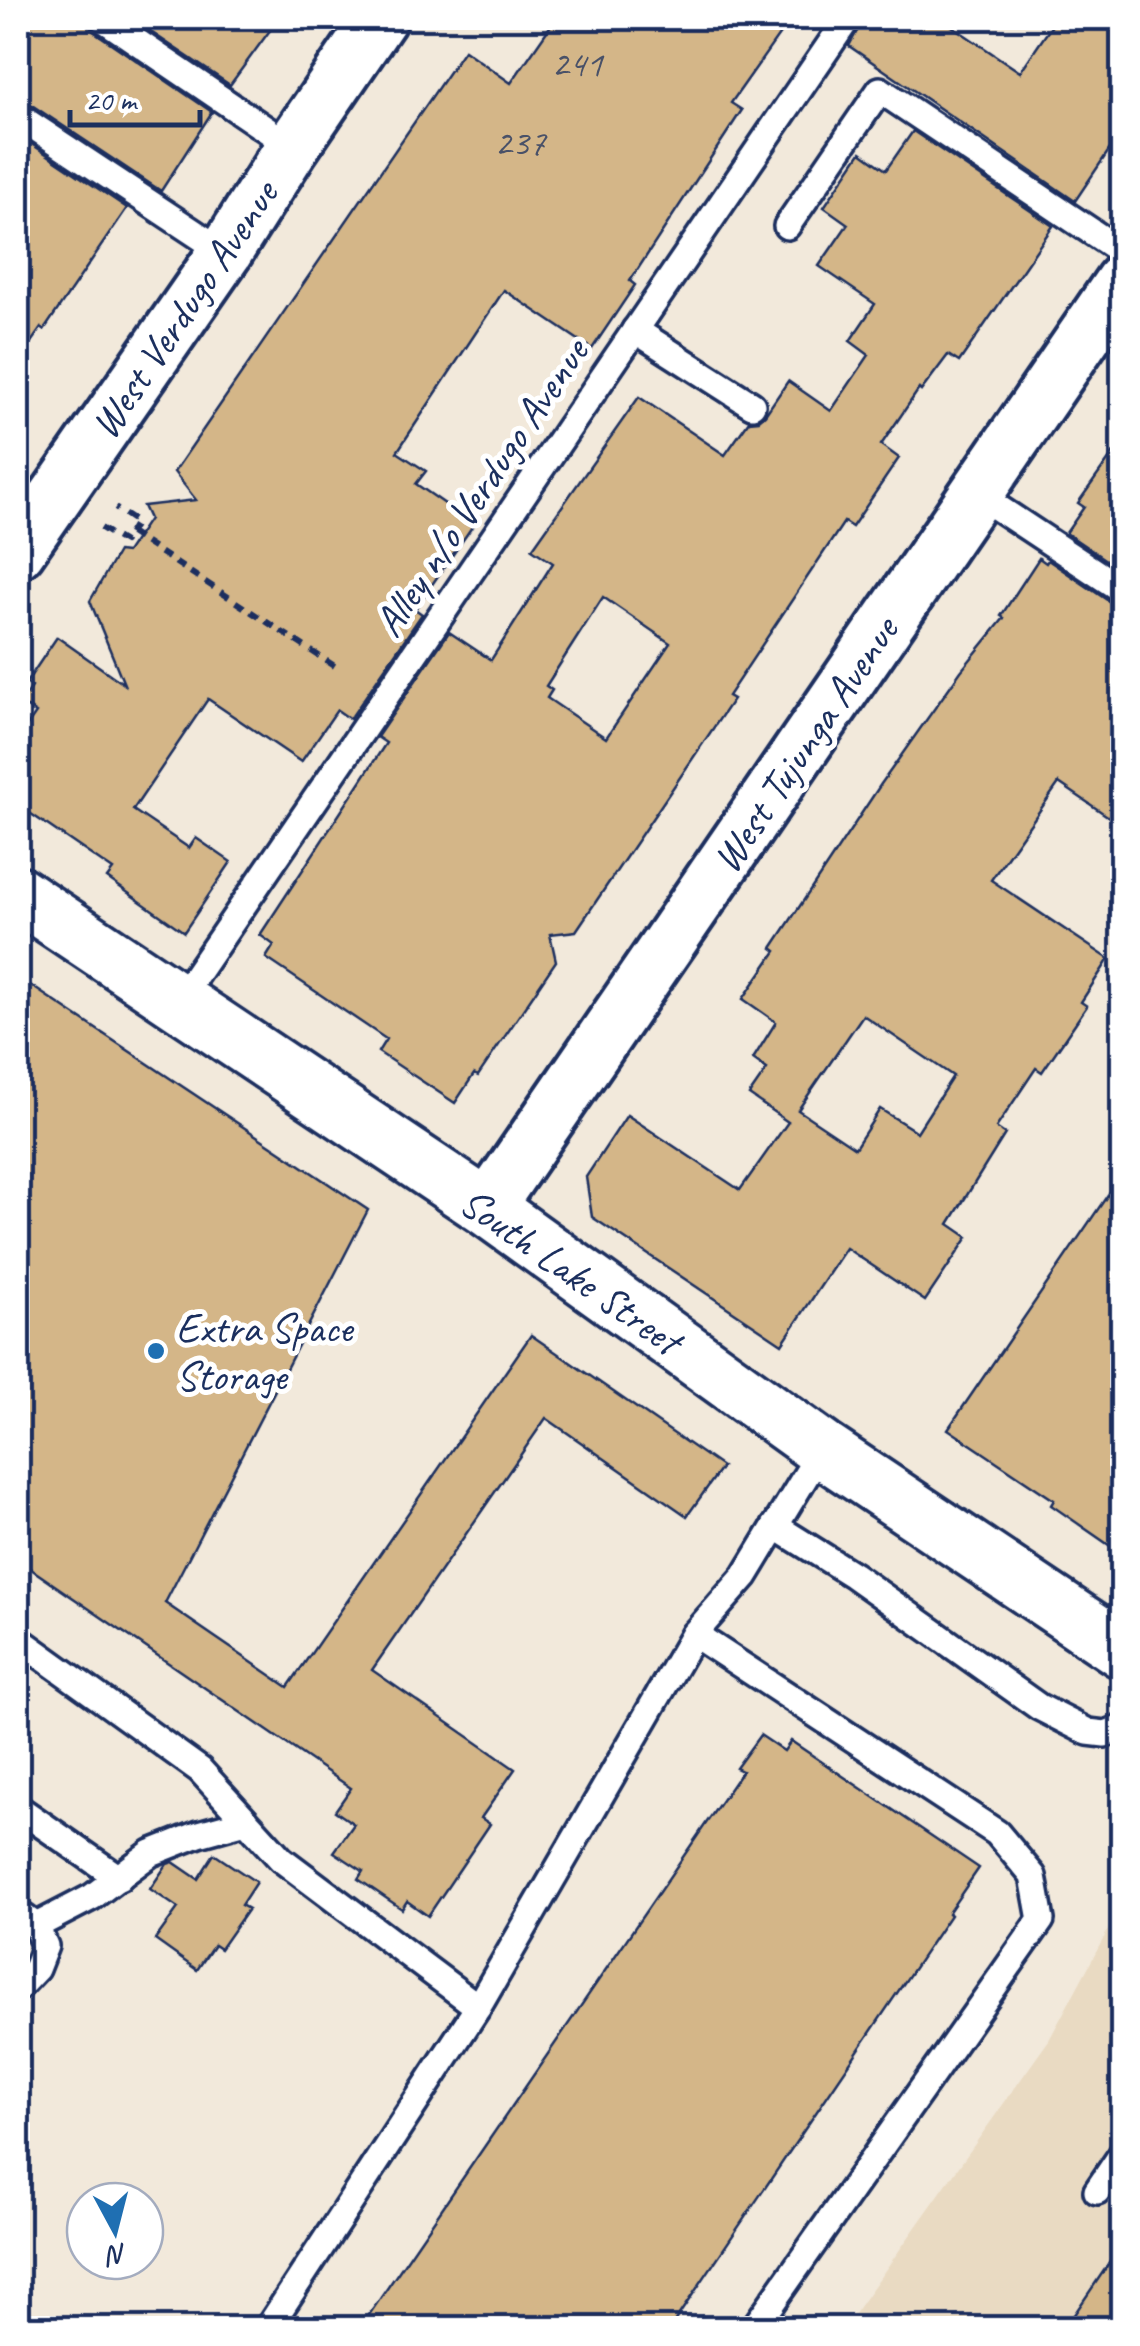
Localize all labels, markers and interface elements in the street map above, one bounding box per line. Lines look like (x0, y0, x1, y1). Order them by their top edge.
house number: 241 (551, 40, 605, 87)
scale bar (70, 65, 200, 127)
text: 20 m (85, 81, 138, 119)
house number: 237 (494, 119, 548, 166)
street label: West Verdugo Avenue (79, 168, 292, 449)
street label: Alley n/o Verdugo Avenue (362, 326, 602, 647)
street label: West Tujunga Avenue (700, 604, 912, 883)
street label: South Lake Street (449, 1176, 695, 1370)
place label: Extra Space Storage (176, 1302, 354, 1403)
marker: Extra Space Storage (145, 1340, 167, 1362)
north arrow (65, 2181, 165, 2281)
text: N (103, 2237, 129, 2274)

